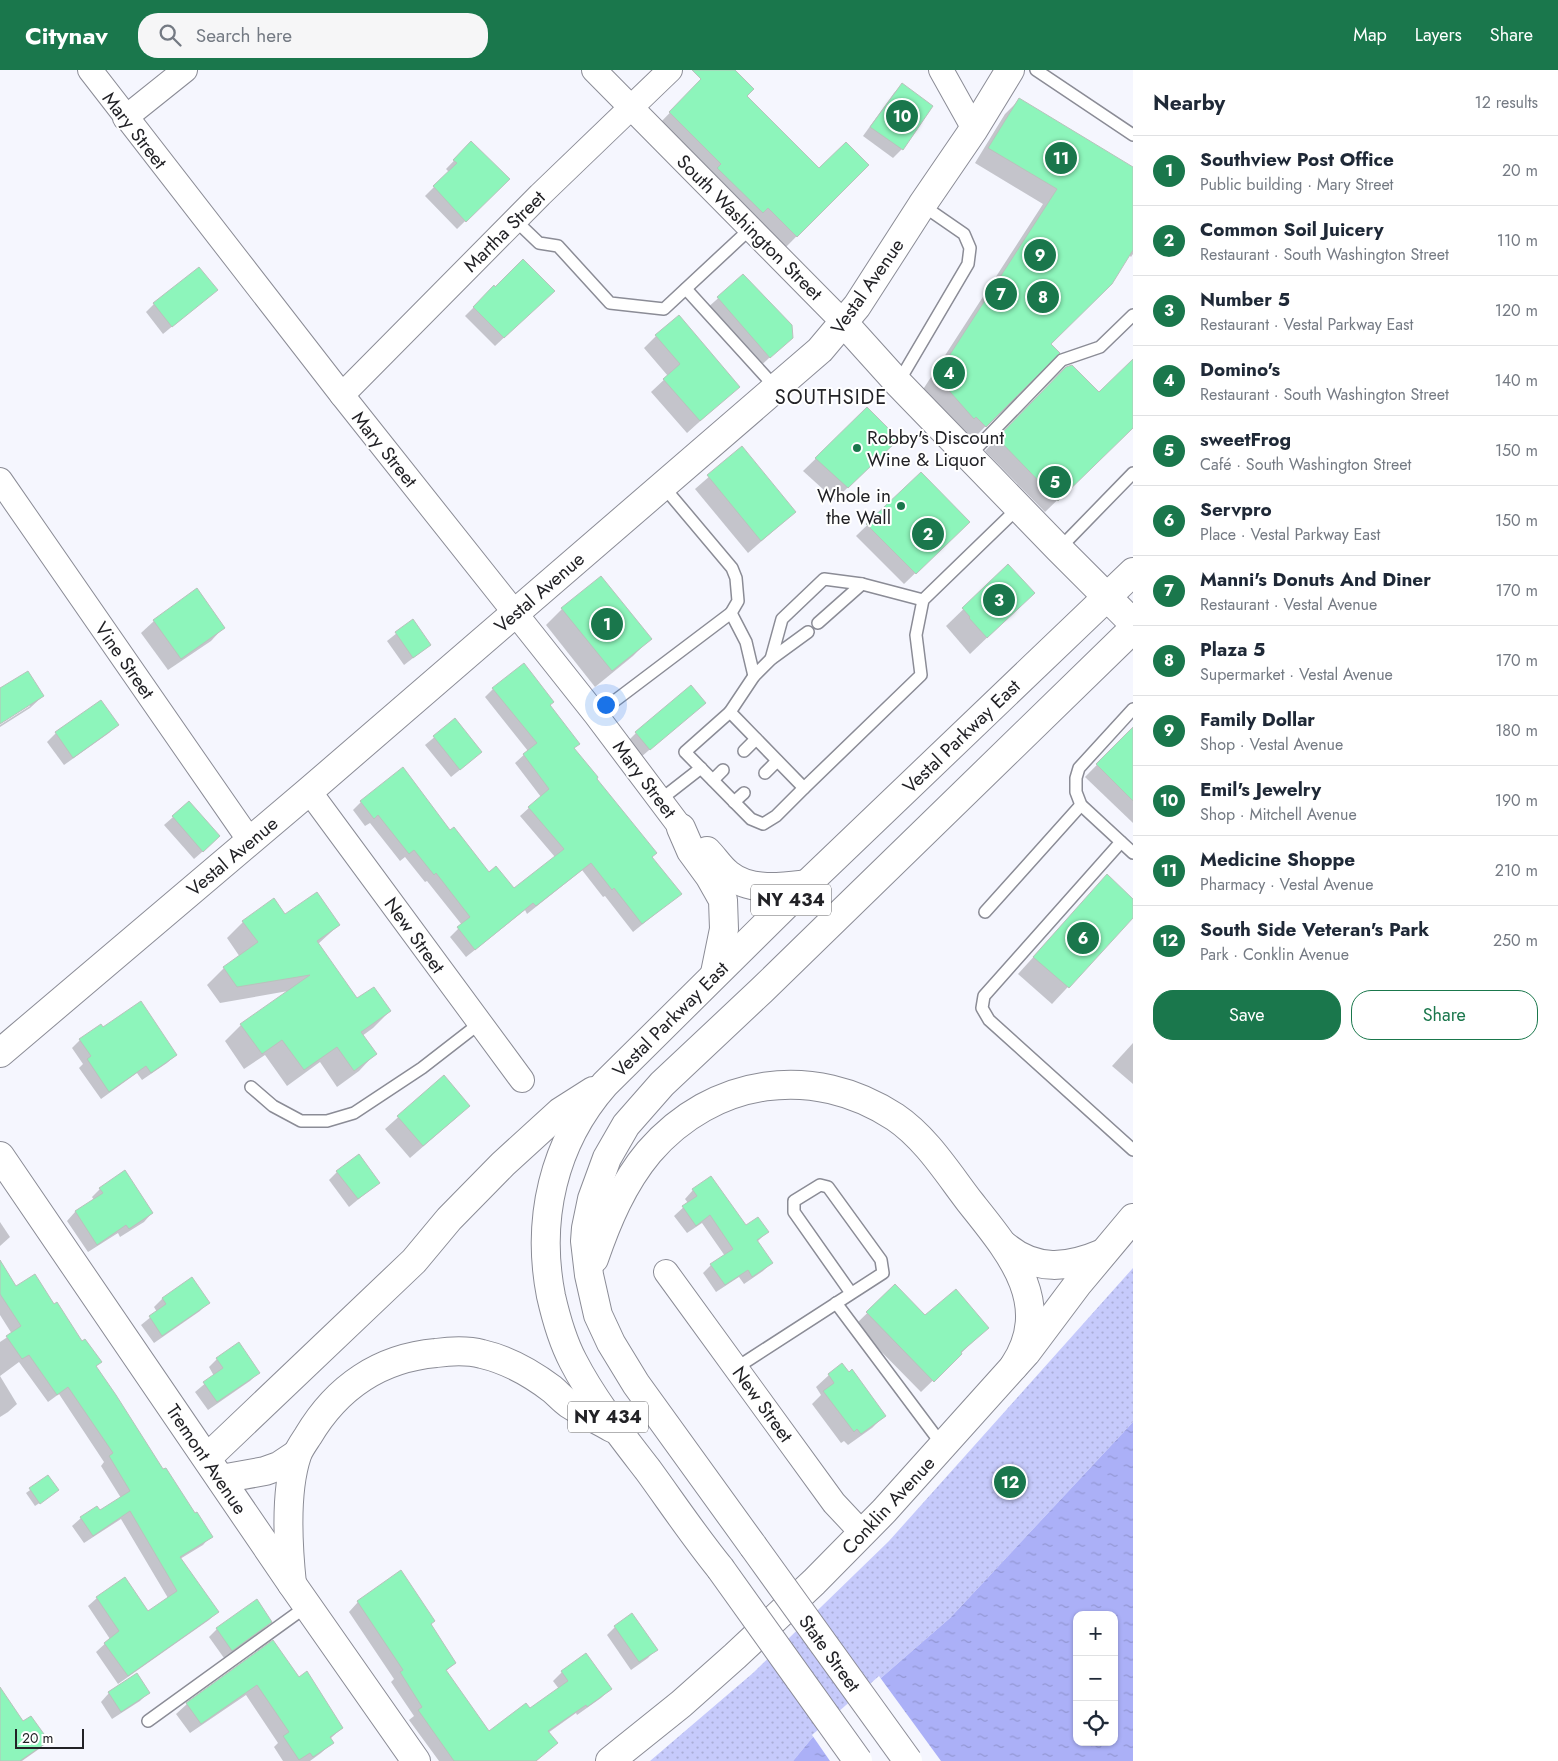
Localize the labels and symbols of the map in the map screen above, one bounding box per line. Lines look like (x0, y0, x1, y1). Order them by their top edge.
street label: Mary Street (96, 86, 174, 175)
pin: 10 (886, 97, 918, 135)
pin: 11 (1045, 139, 1077, 177)
street label: South Washington Street (671, 148, 829, 307)
street label: Martha Street (457, 184, 552, 278)
street label: Vestal Avenue (824, 233, 911, 340)
pin: 9 (1024, 236, 1056, 274)
pin: 7 (985, 275, 1017, 313)
pin: 8 (1027, 278, 1059, 316)
pin: 4 (933, 354, 965, 392)
district label: SOUTHSIDE (775, 383, 887, 412)
street label: Mary Street (345, 405, 424, 494)
place label: Robby's Discount Wine & Liquor (867, 424, 1005, 473)
marker: Robby's Discount Wine & Liquor (851, 442, 863, 454)
pin: 5 (1039, 463, 1071, 501)
place label: Whole in the Wall (817, 482, 891, 531)
marker: Whole in the Wall (895, 500, 907, 512)
pin: 2 (912, 515, 944, 553)
street label: Vestal Avenue (488, 546, 590, 639)
pin: 3 (983, 581, 1015, 619)
pin: 1 (591, 605, 623, 643)
street label: Vine Street (88, 616, 161, 705)
street label: Vestal Parkway East (897, 673, 1026, 800)
your location (593, 692, 619, 718)
street label: Mary Street (606, 735, 683, 824)
street label: Vestal Avenue (181, 810, 284, 903)
road number: NY 434 (751, 884, 831, 916)
street label: New Street (378, 892, 452, 979)
pin: 6 (1067, 919, 1099, 957)
street label: Vestal Parkway East (606, 955, 735, 1083)
street label: New Street (726, 1361, 800, 1448)
street label: Tremont Avenue (160, 1399, 254, 1520)
road number: NY 434 (568, 1401, 648, 1432)
street label: Conklin Avenue (836, 1450, 941, 1561)
pin: 12 (994, 1463, 1026, 1501)
street label: State Street (792, 1609, 867, 1698)
scale bar (15, 1726, 84, 1749)

